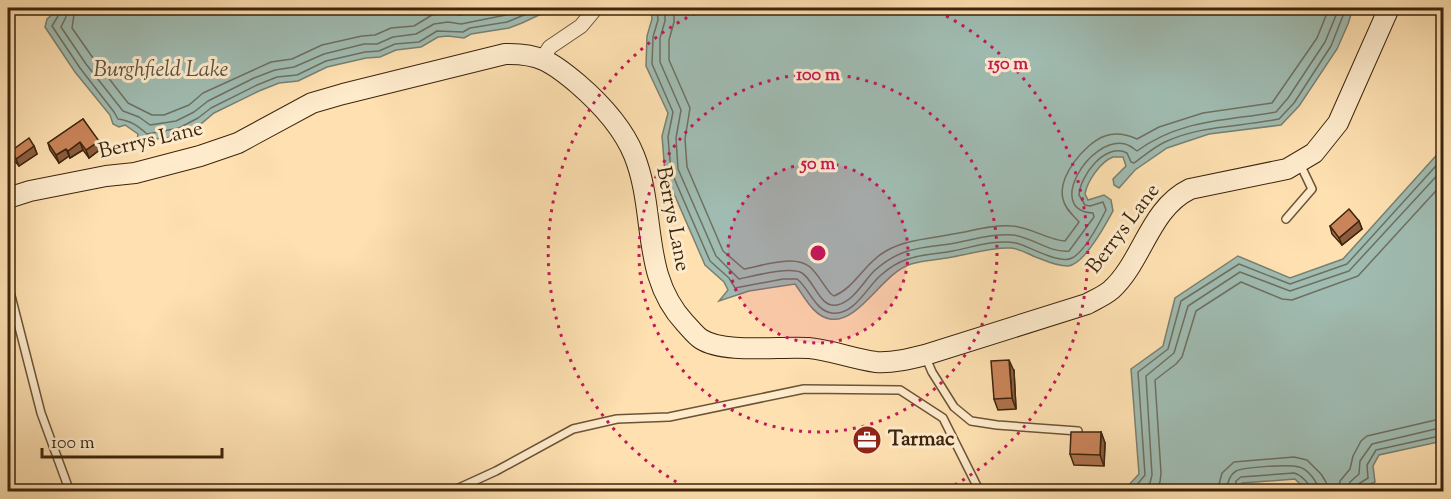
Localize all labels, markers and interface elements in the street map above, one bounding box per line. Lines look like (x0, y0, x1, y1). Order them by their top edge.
text: 150 m (988, 52, 1028, 78)
water label: Burghfield Lake (94, 55, 229, 87)
text: 100 m (796, 63, 840, 89)
street label: Berrys Lane (96, 114, 206, 168)
text: 50 m (799, 152, 835, 178)
street label: Berrys Lane (647, 164, 697, 274)
street label: Berrys Lane (1080, 178, 1168, 280)
centre of rings (808, 243, 828, 263)
scale bar (42, 421, 222, 459)
office icon: Tarmac (851, 424, 883, 456)
place label: Tarmac (888, 425, 955, 455)
text: 100 m (51, 431, 95, 457)

